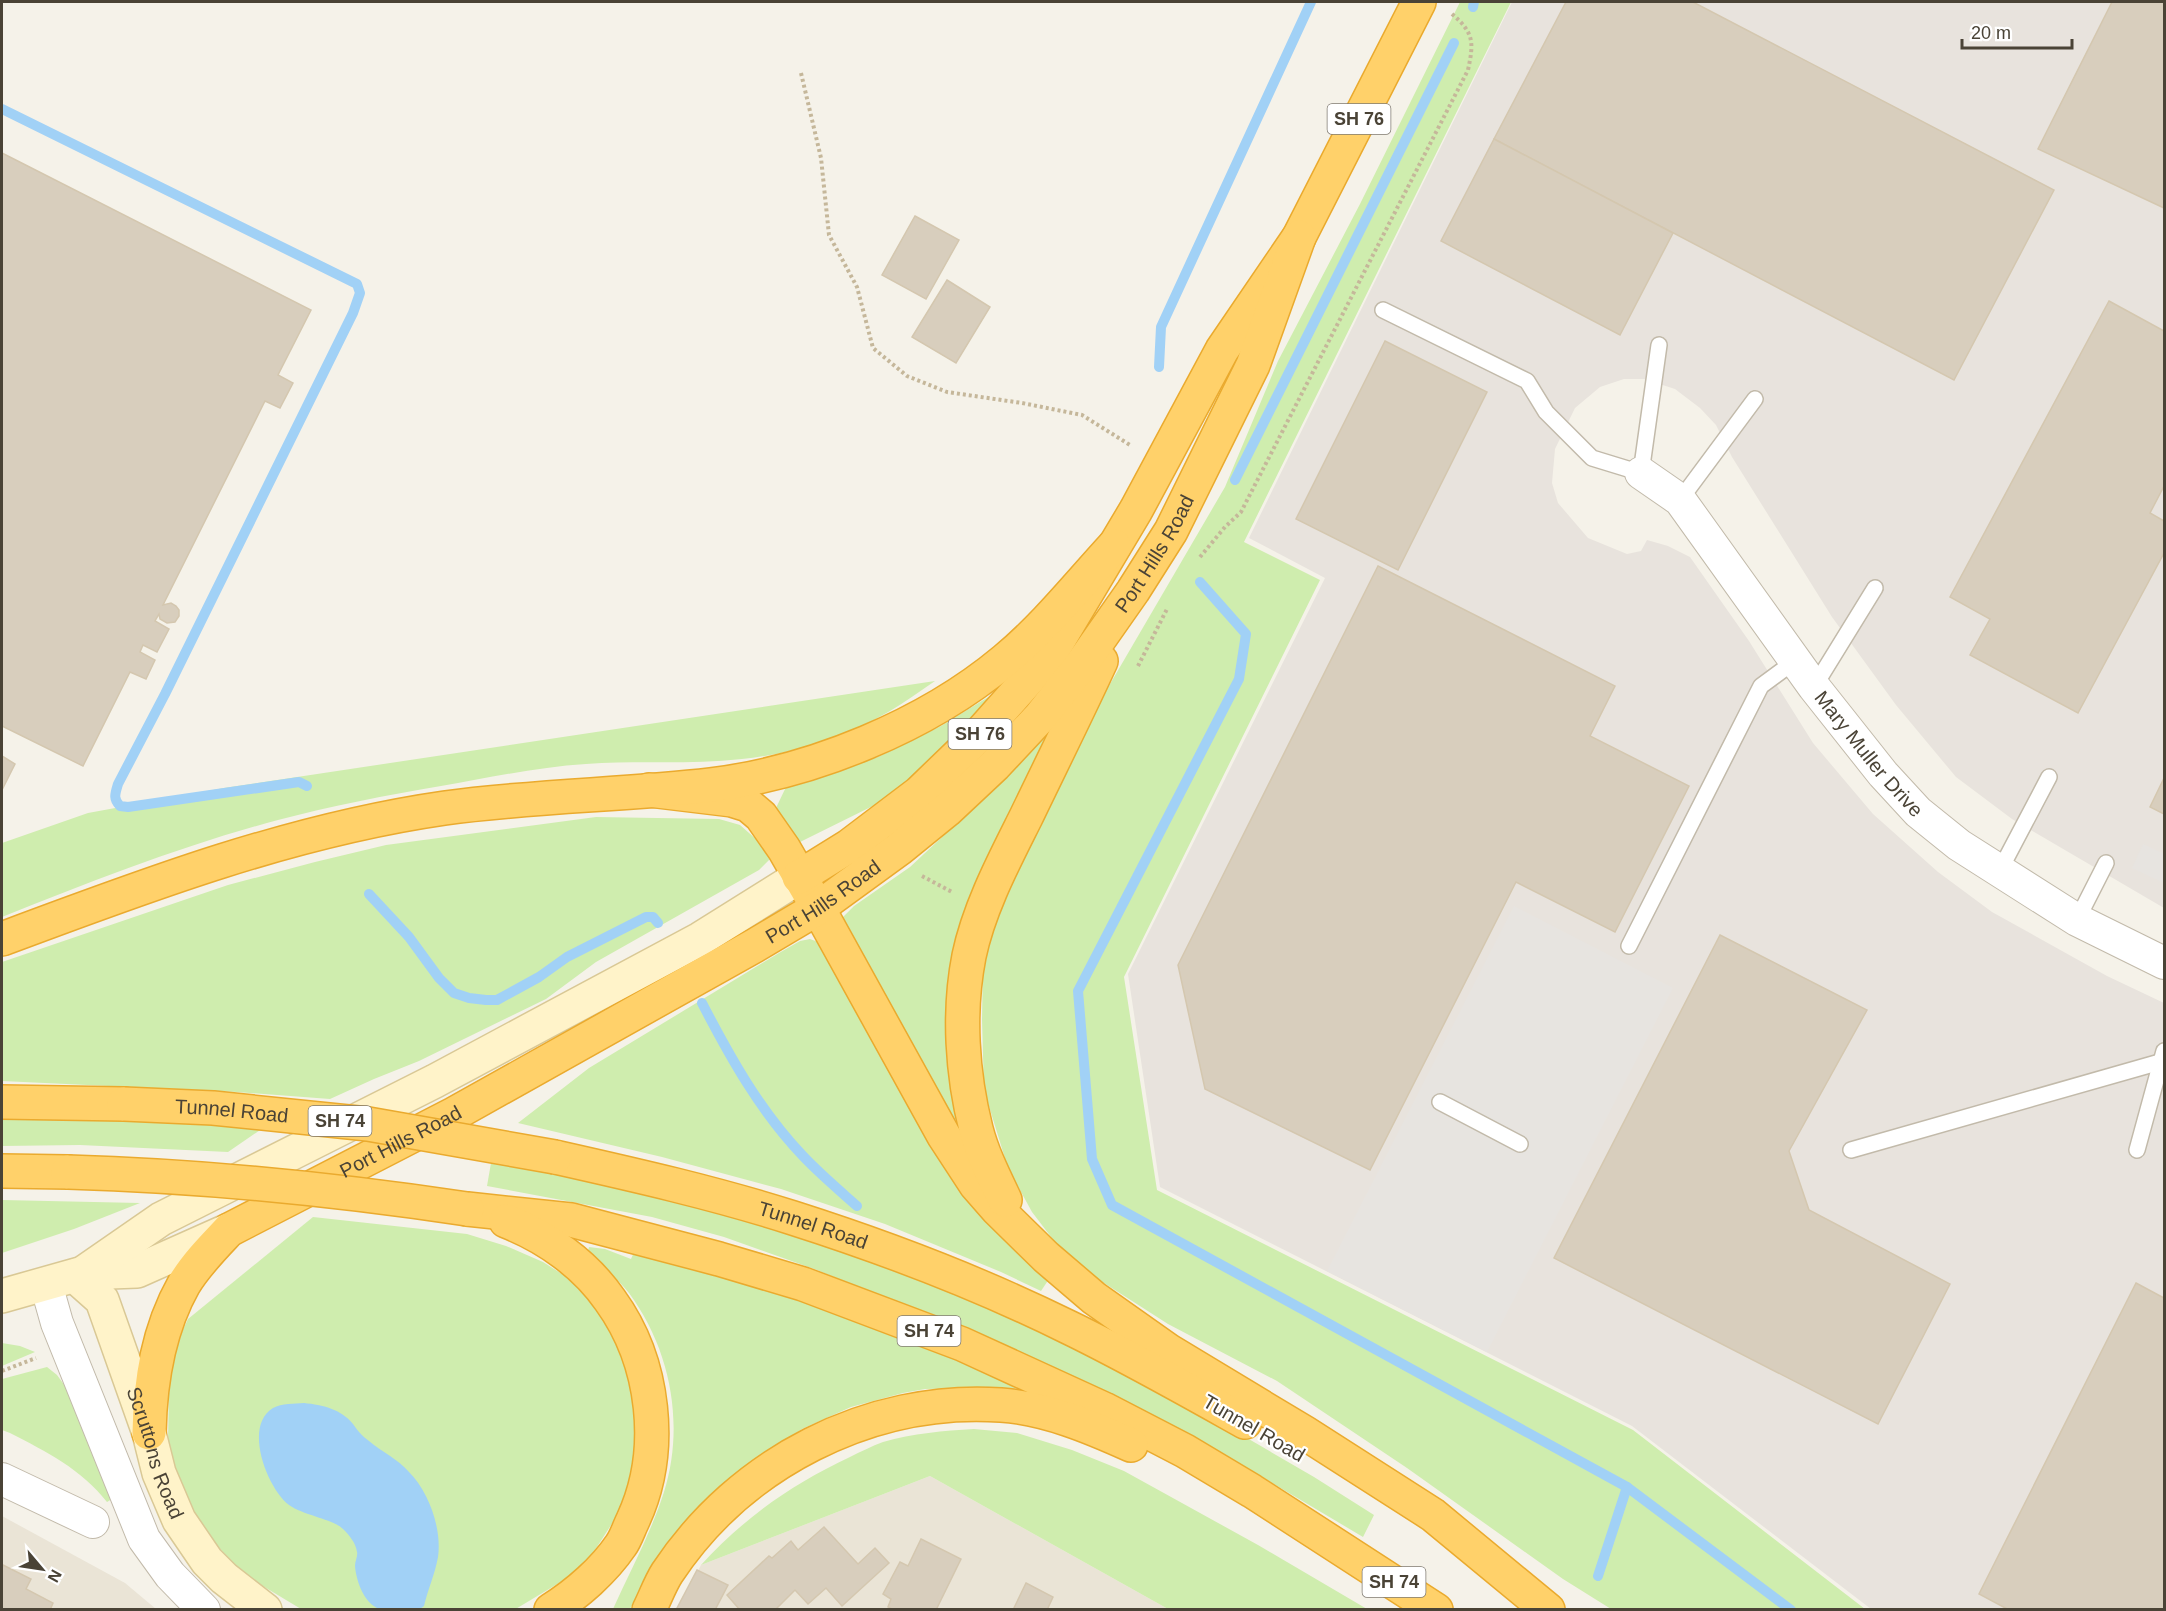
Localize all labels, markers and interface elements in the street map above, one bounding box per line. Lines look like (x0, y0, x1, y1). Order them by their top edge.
scale bar (1962, 12, 2072, 50)
text: 20 m (1971, 23, 2011, 43)
road number: SH 76 (1328, 104, 1390, 134)
street label: Port Hills Road (1110, 491, 1198, 617)
street label: Mary Muller Drive (1810, 687, 1928, 821)
road number: SH 76 (948, 719, 1012, 749)
street label: Port Hills Road (761, 855, 884, 948)
street label: Tunnel Road (175, 1095, 290, 1127)
street label: Port Hills Road (336, 1101, 465, 1182)
road number: SH 74 (308, 1106, 372, 1136)
street label: Tunnel Road (756, 1197, 871, 1253)
road number: SH 74 (898, 1316, 960, 1346)
street label: Scruttons Road (123, 1384, 188, 1522)
street label: Tunnel Road (1199, 1390, 1309, 1466)
north arrow (12, 1539, 72, 1599)
text: N (44, 1567, 65, 1585)
road number: SH 74 (1362, 1567, 1426, 1597)

